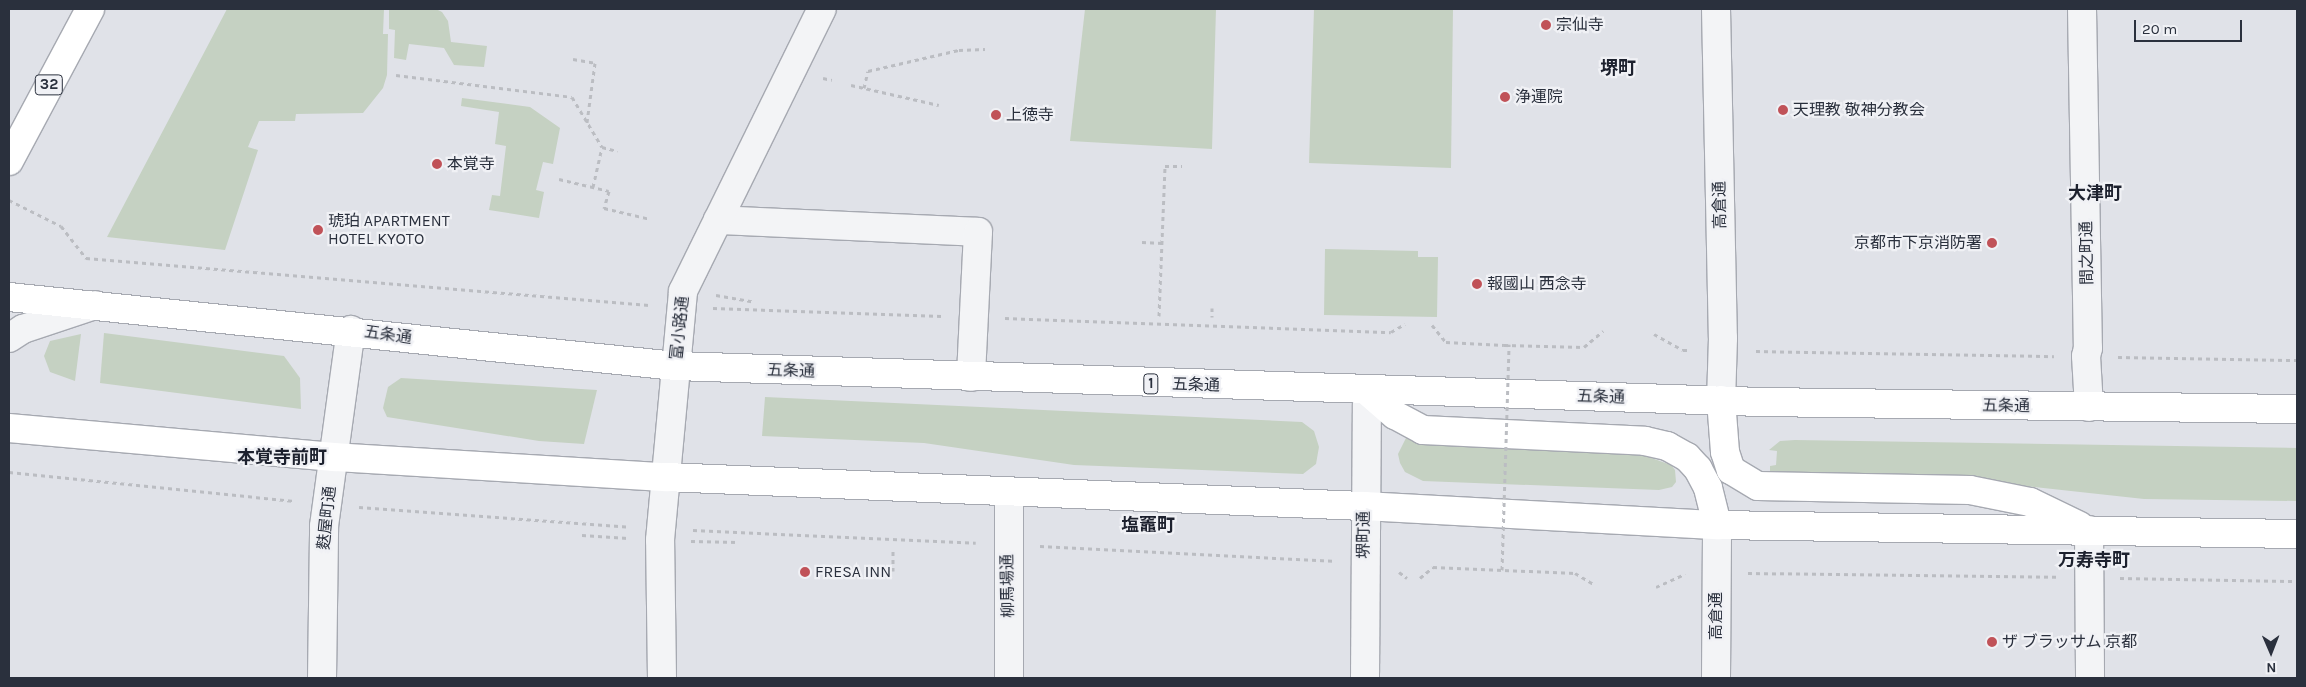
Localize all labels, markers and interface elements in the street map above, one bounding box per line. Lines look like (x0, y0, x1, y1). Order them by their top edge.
scale bar (2136, 10, 2244, 42)
place label: 宗仙寺 (1556, 15, 1604, 35)
marker: 宗仙寺 (1540, 19, 1552, 31)
text: 20 m (2142, 20, 2177, 38)
district label: 堺町 (1600, 57, 1636, 79)
road number: 32 (34, 72, 64, 98)
place label: 浄運院 (1515, 87, 1563, 107)
marker: 浄運院 (1499, 91, 1511, 103)
place label: 天理教 敬神分教会 (1793, 100, 1925, 120)
marker: 天理教 敬神分教会 (1777, 104, 1789, 116)
place label: 上徳寺 (1006, 105, 1054, 125)
marker: 上徳寺 (990, 109, 1002, 121)
place label: 本覚寺 (447, 154, 495, 174)
marker: 本覚寺 (431, 158, 443, 170)
street label: 高倉通 (1710, 181, 1730, 229)
district label: 大津町 (2068, 182, 2122, 204)
place label: 琥珀 APARTMENT HOTEL KYOTO (328, 211, 450, 249)
street label: 間之町通 (2077, 221, 2097, 285)
marker: 琥珀 APARTMENT HOTEL KYOTO (312, 224, 324, 236)
place label: 京都市下京消防署 (1854, 233, 1982, 253)
marker: 京都市下京消防署 (1986, 237, 1998, 249)
place label: 報國山 西念寺 (1487, 274, 1587, 294)
marker: 報國山 西念寺 (1471, 278, 1483, 290)
street label: 富小路通 (667, 295, 693, 361)
street label: 五条通 (363, 322, 413, 348)
street label: 五条通 (767, 361, 815, 381)
road number: 1 (1142, 372, 1160, 396)
street label: 五条通 (1172, 375, 1220, 395)
street label: 五条通 (1577, 387, 1625, 407)
street label: 五条通 (1982, 396, 2030, 416)
district label: 本覚寺前町 (237, 446, 327, 468)
street label: 麩屋町通 (314, 485, 340, 551)
street label: 堺町通 (1354, 511, 1374, 559)
district label: 塩竈町 (1121, 514, 1175, 536)
district label: 万寿寺町 (2058, 549, 2130, 571)
street label: 柳馬場通 (998, 554, 1018, 618)
place label: FRESA INN (815, 562, 891, 582)
marker: FRESA INN (799, 566, 811, 578)
street label: 高倉通 (1706, 592, 1726, 640)
north arrow (2246, 627, 2296, 677)
place label: ザ ブラッサム 京都 (2002, 632, 2138, 652)
marker: ザ ブラッサム 京都 (1986, 636, 1998, 648)
text: N (2266, 659, 2276, 676)

